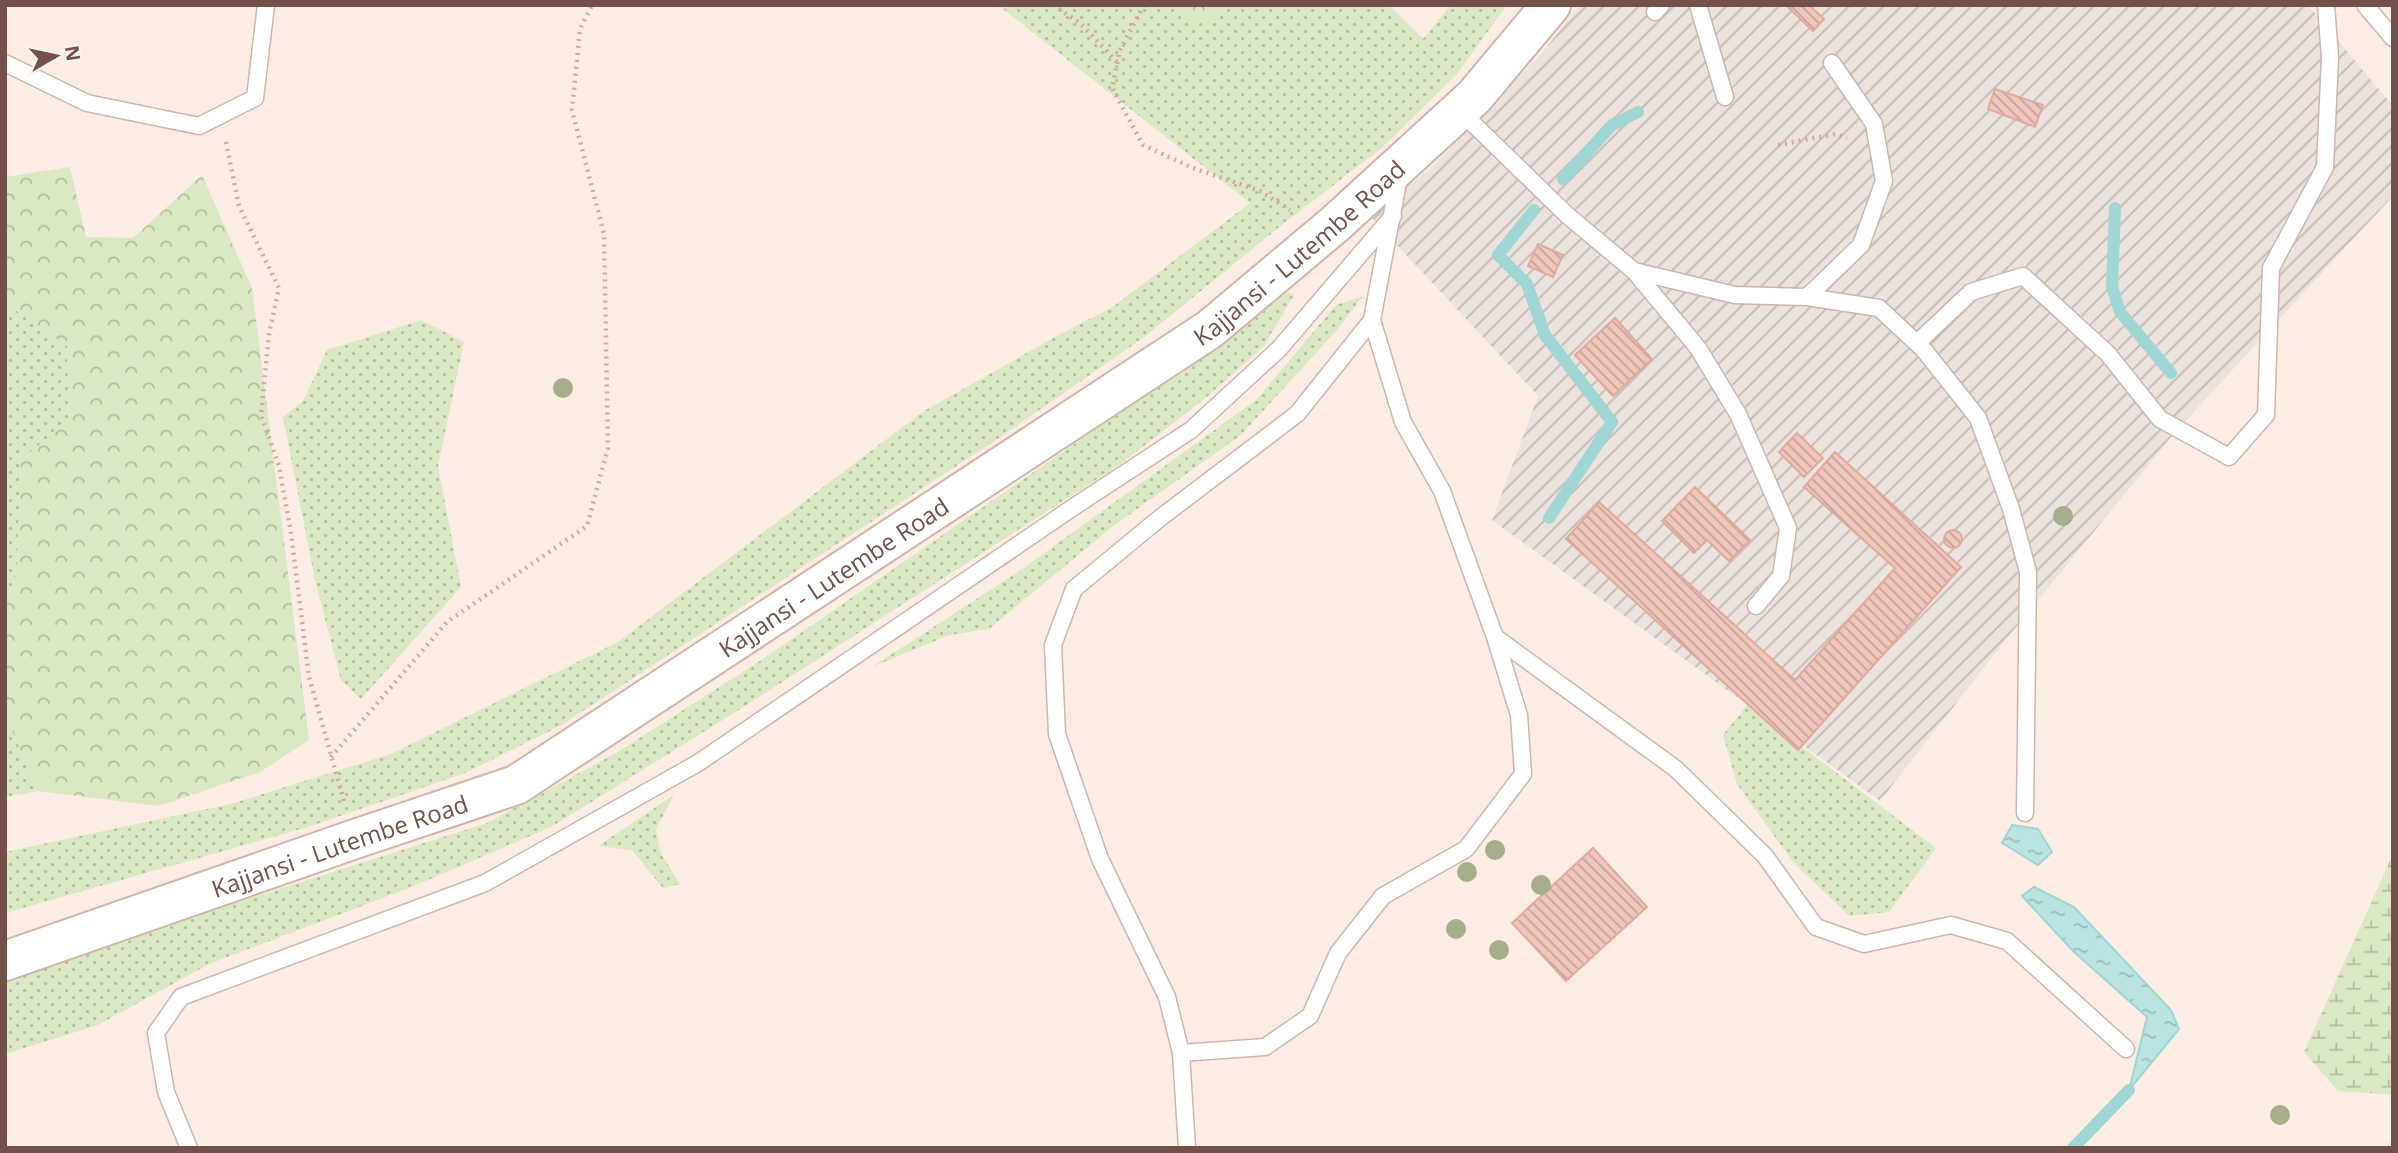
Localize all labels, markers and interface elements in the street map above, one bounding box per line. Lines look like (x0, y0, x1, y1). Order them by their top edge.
north arrow (21, 21, 91, 91)
text: N (59, 44, 87, 63)
street label: Kajjansi - Lutembe Road (1186, 152, 1411, 352)
street label: Kajjansi - Lutembe Road (712, 489, 955, 664)
street label: Kajjansi - Lutembe Road (207, 786, 472, 904)

